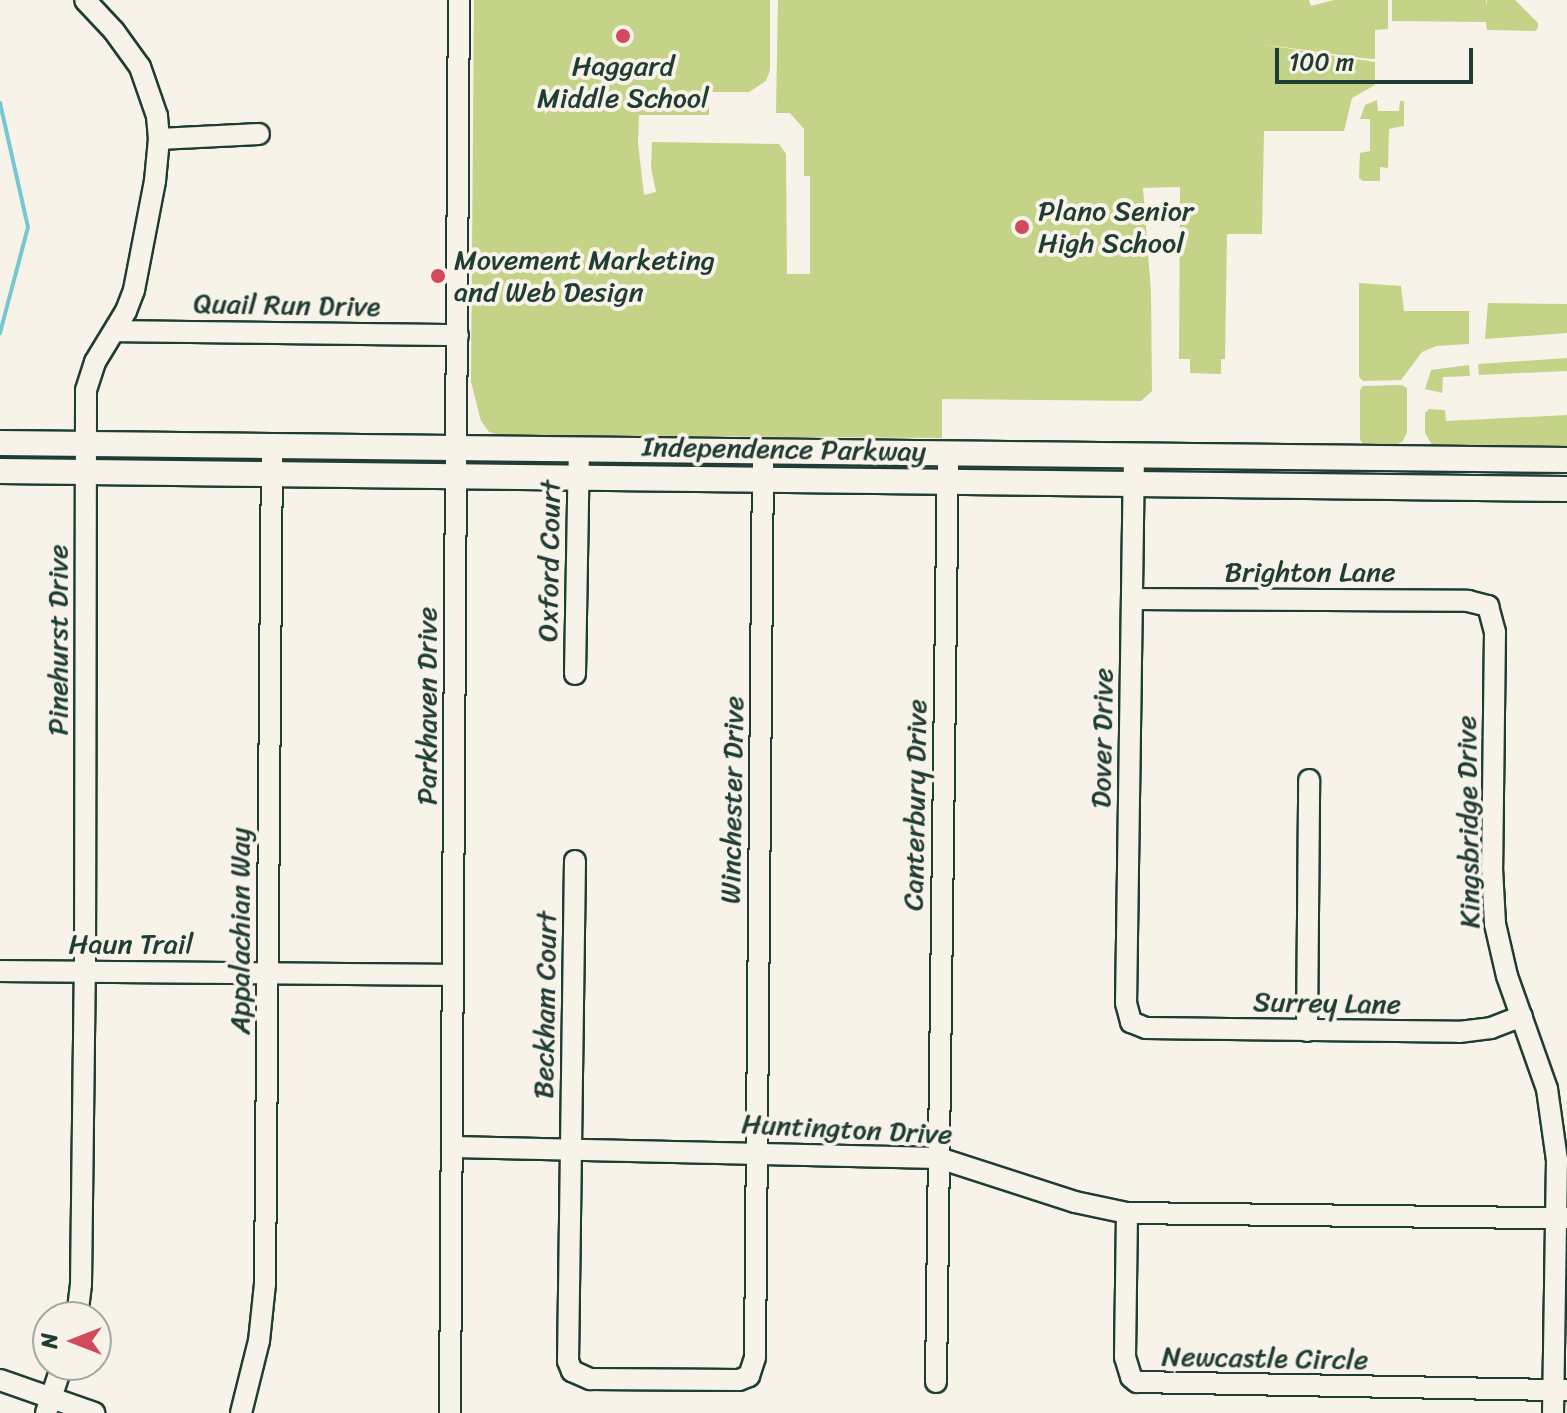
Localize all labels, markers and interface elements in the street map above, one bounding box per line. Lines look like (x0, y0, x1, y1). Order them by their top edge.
marker: Haggard Middle School (614, 27, 632, 45)
scale bar (1279, 32, 1477, 82)
text: 100 m (1289, 41, 1354, 83)
place label: Haggard Middle School (537, 49, 709, 115)
place label: Plano Senior High School (1038, 194, 1194, 260)
marker: Plano Senior High School (1013, 218, 1031, 236)
place label: Movement Marketing and Web Design (454, 243, 714, 309)
marker: Movement Marketing and Web Design (429, 267, 447, 285)
street label: Quail Run Drive (193, 287, 381, 323)
street label: Independence Parkway (642, 430, 926, 468)
street label: Oxford Court (531, 479, 567, 643)
street label: Pinehurst Drive (41, 544, 75, 736)
street label: Brighton Lane (1225, 555, 1395, 589)
street label: Parkhaven Drive (410, 607, 444, 805)
street label: Dover Drive (1084, 667, 1120, 809)
street label: Winchester Drive (713, 696, 751, 904)
street label: Canterbury Drive (896, 699, 934, 911)
street label: Kingsbridge Drive (1449, 715, 1487, 929)
street label: Appalachian Way (223, 827, 257, 1035)
street label: Beckham Court (527, 910, 563, 1100)
street label: Haun Trail (68, 927, 194, 961)
street label: Surrey Lane (1253, 985, 1401, 1021)
street label: Huntington Drive (741, 1107, 953, 1151)
north arrow (32, 1301, 112, 1381)
text: N (30, 1333, 69, 1349)
street label: Newcastle Circle (1161, 1339, 1369, 1377)

